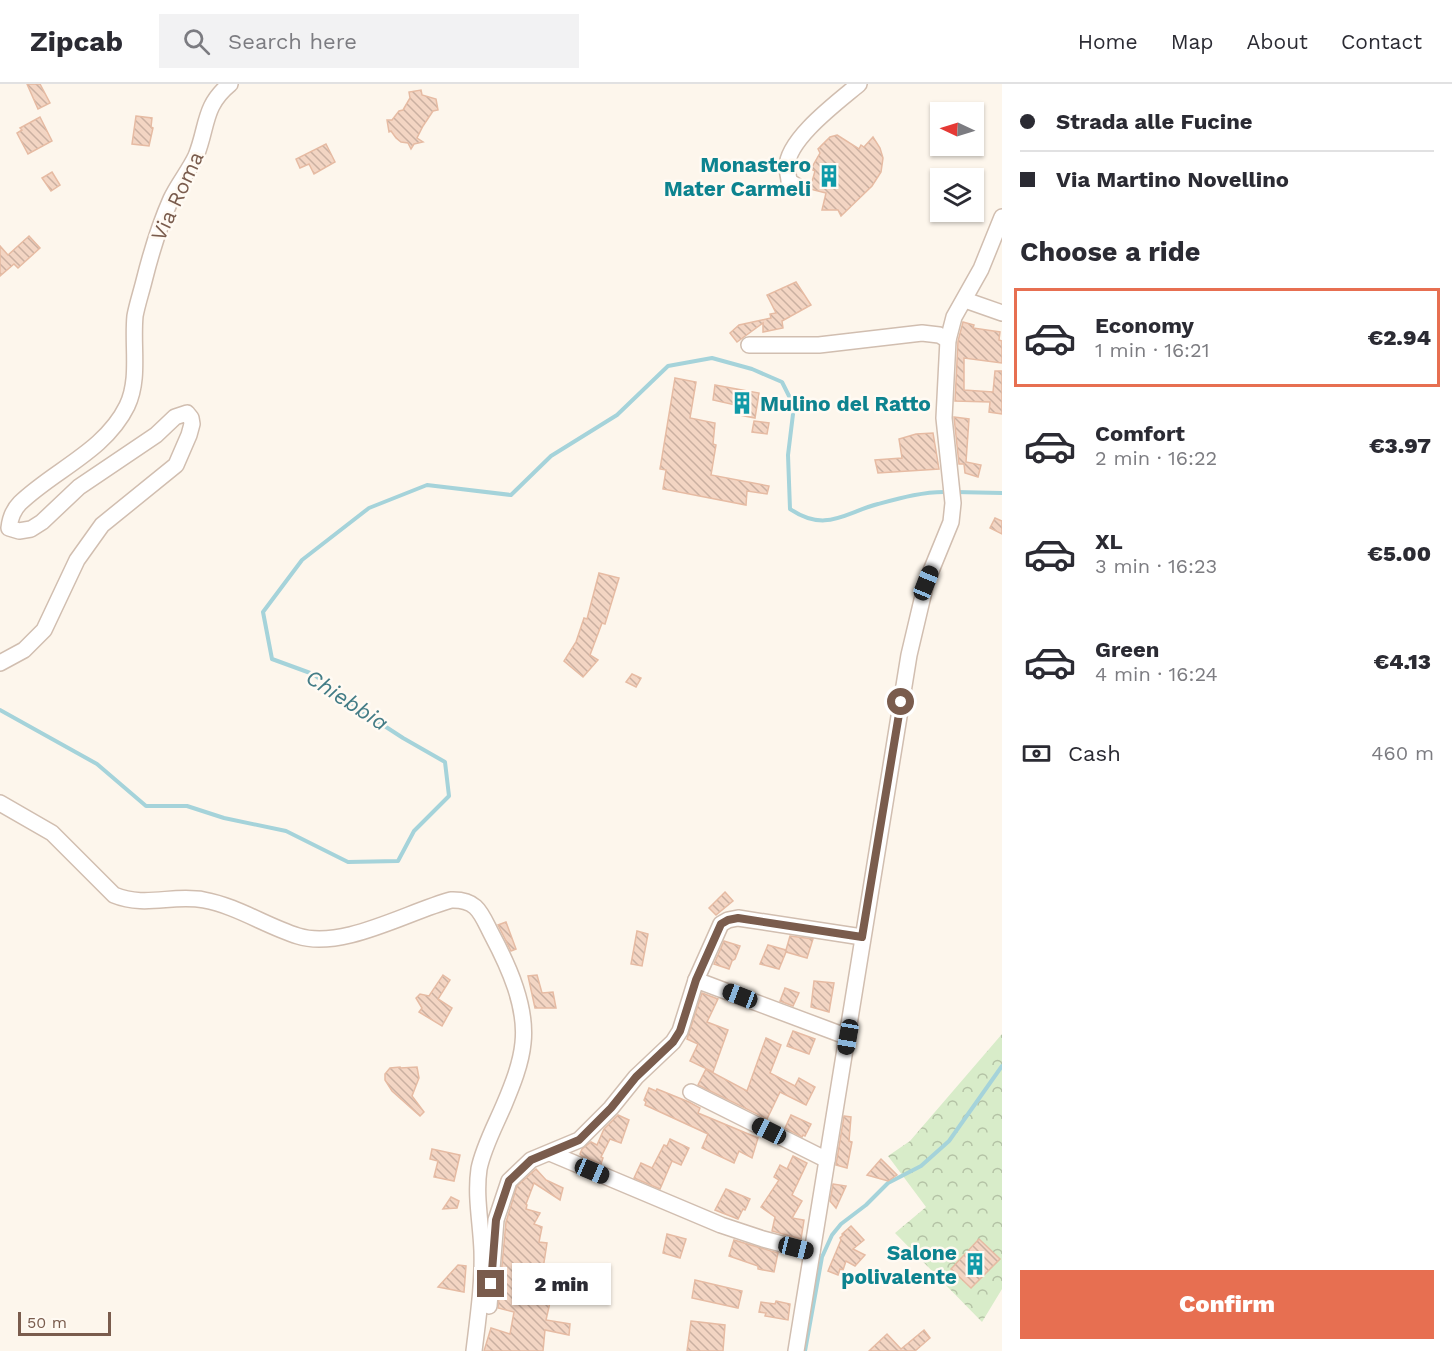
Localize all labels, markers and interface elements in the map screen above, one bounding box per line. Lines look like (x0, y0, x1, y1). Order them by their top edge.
search box (159, 14, 579, 68)
text: Zipcab (30, 25, 123, 58)
icon: search (180, 25, 213, 58)
text: Search here (228, 29, 357, 54)
text: Home (1078, 29, 1138, 54)
text: Map (1171, 29, 1214, 54)
text: About (1247, 29, 1308, 54)
text: Contact (1341, 29, 1422, 54)
north arrow (930, 102, 984, 156)
map controls (930, 102, 984, 222)
text: Strada alle Fucine (1056, 109, 1253, 134)
street label: Via Roma (145, 147, 209, 245)
place label: Monastero Mater Carmeli (664, 152, 811, 201)
building icon: Monastero Mater Carmeli (816, 163, 842, 189)
text: Via Martino Novellino (1056, 167, 1289, 192)
button: layers (930, 168, 984, 222)
text: Choose a ride (1020, 236, 1200, 268)
icon: car (1023, 311, 1077, 365)
text: Economy (1095, 313, 1194, 338)
text: €2.94 (1368, 325, 1431, 350)
text: 1 min · 16:21 (1095, 338, 1209, 362)
building icon: Mulino del Ratto (729, 390, 755, 416)
place label: Mulino del Ratto (760, 391, 931, 416)
icon: car (1023, 419, 1077, 473)
text: Comfort (1095, 421, 1185, 446)
text: €3.97 (1369, 433, 1431, 458)
text: 2 min · 16:22 (1095, 446, 1217, 470)
icon: car (1023, 527, 1077, 581)
text: XL (1095, 529, 1123, 554)
text: €5.00 (1368, 541, 1431, 566)
text: 3 min · 16:23 (1095, 554, 1217, 578)
car (911, 563, 941, 603)
icon: car (1023, 635, 1077, 689)
text: Green (1095, 637, 1159, 662)
text: €4.13 (1374, 649, 1431, 674)
text: 4 min · 16:24 (1095, 662, 1218, 686)
water label: Chiebbia (301, 664, 393, 736)
route start (887, 688, 914, 715)
icon: cash (1020, 737, 1053, 770)
text: Cash (1068, 741, 1121, 766)
text: 460 m (1371, 741, 1434, 765)
car (720, 981, 760, 1011)
car (836, 1018, 860, 1056)
car (749, 1115, 789, 1147)
car (572, 1156, 612, 1186)
car (776, 1235, 816, 1261)
place label: Salone polivalente (841, 1240, 957, 1289)
building icon: Salone polivalente (962, 1251, 988, 1277)
callout: 2 min (512, 1263, 611, 1305)
route end (477, 1270, 504, 1297)
button: Confirm (1020, 1270, 1434, 1339)
text: 2 min (534, 1272, 589, 1296)
scale bar (18, 1309, 111, 1336)
text: 50 m (27, 1313, 67, 1332)

